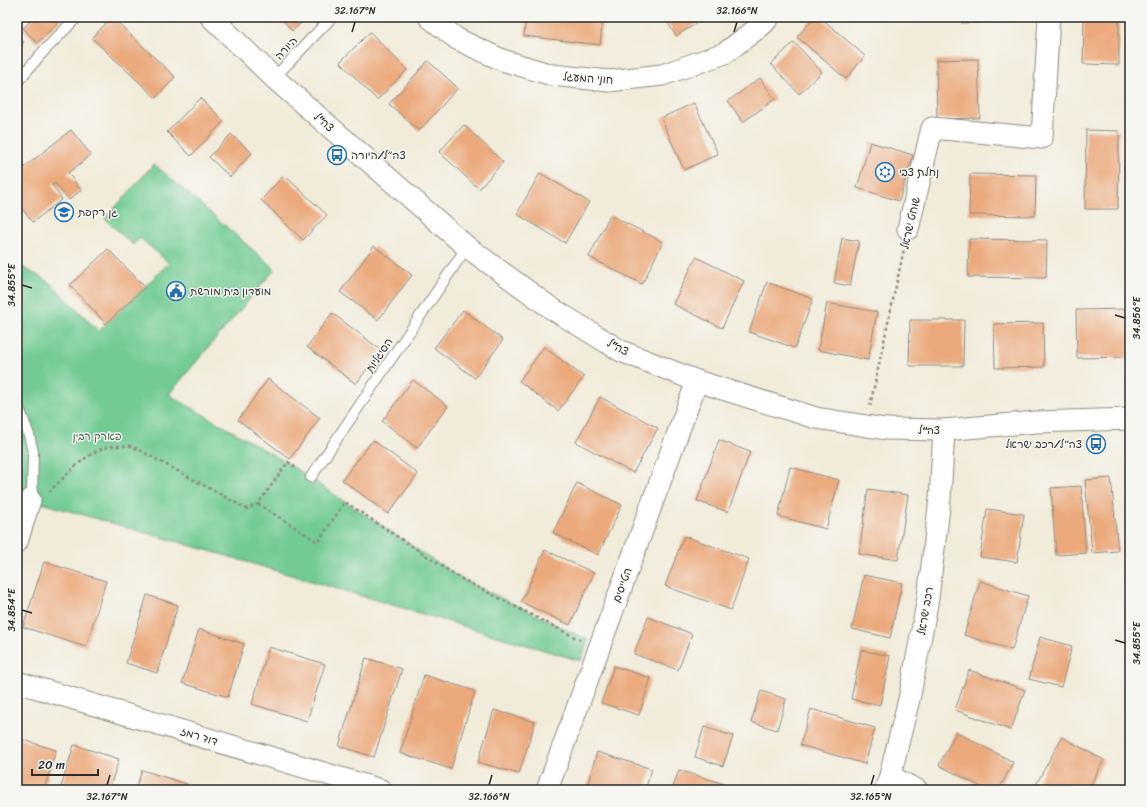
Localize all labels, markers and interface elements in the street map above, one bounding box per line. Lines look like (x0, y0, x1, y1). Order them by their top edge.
text: 32.167°N (334, 2, 376, 20)
text: 32.166°N (716, 2, 758, 20)
street label: היורה (270, 32, 302, 65)
street label: חוני המעגל (562, 67, 614, 90)
street label: צה"ל (309, 108, 338, 137)
bus stop icon: צה״ל/היורה (326, 144, 348, 166)
place label: צה״ל/היורה (351, 146, 406, 165)
synagogue icon: נחלת צבי (874, 161, 896, 183)
place label: נחלת צבי (899, 163, 939, 182)
street label: שוחט ישראל (895, 194, 926, 251)
school or university icon: גן רקפת (53, 201, 75, 223)
place label: גן רקפת (77, 203, 118, 222)
text: 34.855°E (3, 262, 21, 306)
public building icon: מועדון בית מורשת (165, 280, 187, 302)
place label: מועדון בית מורשת (189, 282, 271, 301)
text: 34.856°E (1128, 295, 1146, 339)
street label: הסיגליות (360, 334, 398, 377)
street label: צה"ל (603, 334, 632, 361)
street label: צה"ל (918, 421, 940, 440)
park label: פארק רבין (73, 427, 122, 446)
bus stop icon: צה״ל/רכב ישראל (1085, 433, 1107, 455)
place label: צה״ל/רכב ישראל (1005, 435, 1082, 454)
street label: הטייסים (607, 565, 638, 605)
street label: רכב ישראל (912, 585, 939, 637)
text: 34.854°E (3, 587, 21, 631)
text: 34.855°E (1128, 620, 1146, 664)
street label: דוד רמז (178, 722, 220, 751)
scale bar (32, 751, 98, 777)
text: 20 m (38, 754, 65, 776)
text: 32.167°N (86, 788, 128, 806)
text: 32.166°N (468, 788, 510, 806)
text: 32.165°N (850, 788, 892, 806)

